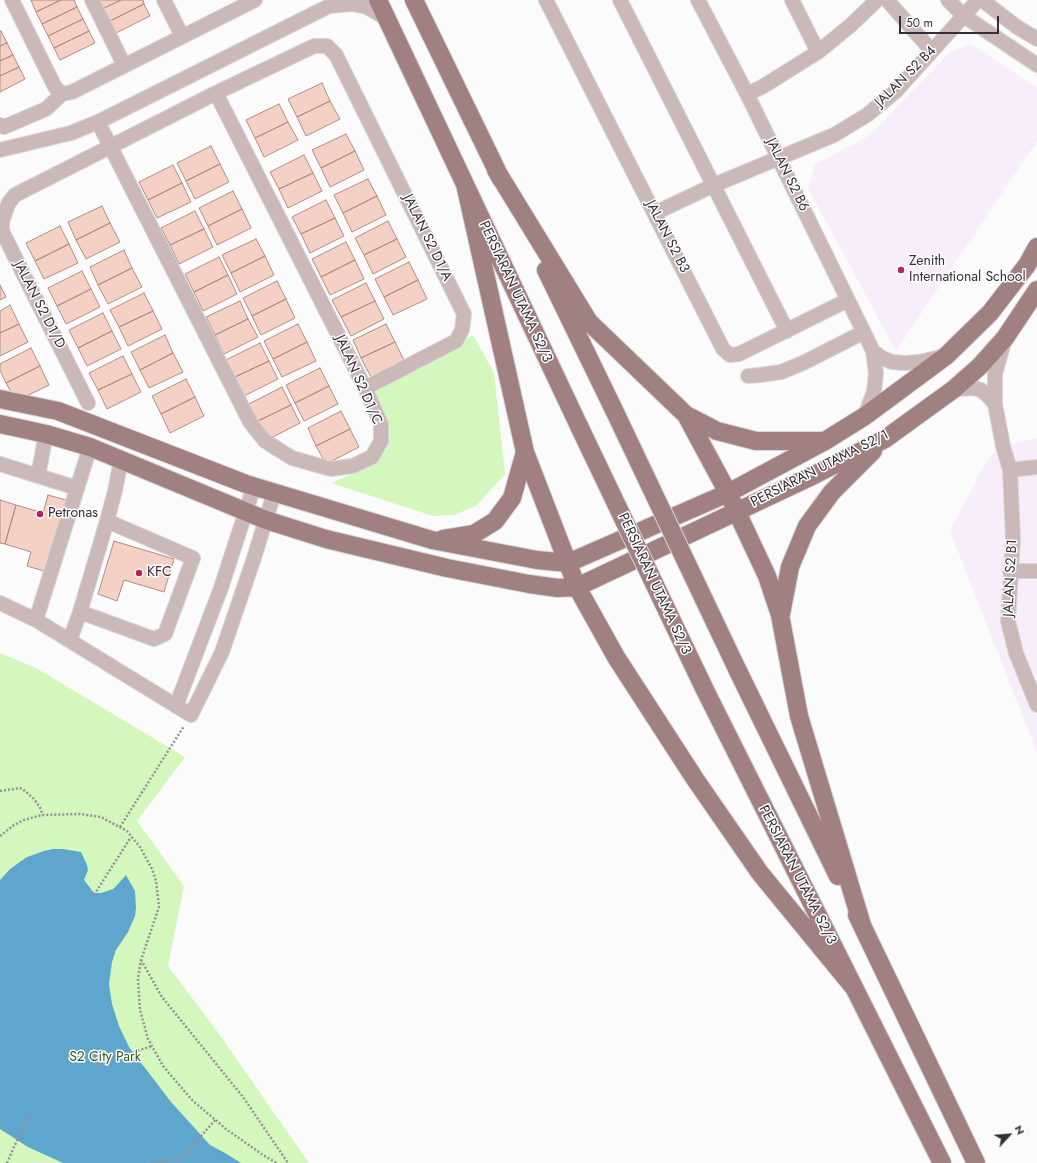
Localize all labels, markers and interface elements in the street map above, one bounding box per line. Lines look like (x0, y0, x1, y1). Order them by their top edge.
scale bar (901, 8, 1001, 34)
text: 50 m (906, 14, 933, 32)
street label: JALAN S2 B4 (872, 43, 940, 111)
street label: JALAN S2 B6 (762, 136, 812, 214)
street label: JALAN S2 D1/A (399, 192, 455, 284)
street label: JALAN S2 B3 (642, 198, 692, 276)
street label: PERSIARAN UTAMA S2/3 (475, 219, 555, 365)
place label: Zenith International School (909, 254, 1026, 286)
street label: JALAN S2 D1/D (10, 258, 68, 352)
marker: Zenith International School (896, 265, 906, 275)
street label: JALAN S2 D1/C (331, 333, 385, 427)
street label: PERSIARAN UTAMA S2/1 (748, 427, 892, 511)
place label: Petronas (48, 506, 98, 522)
marker: Petronas (35, 509, 45, 519)
street label: PERSIARAN UTAMA S2/3 (614, 511, 694, 657)
street label: JALAN S2 B1 (1001, 539, 1021, 617)
place label: KFC (147, 565, 171, 581)
marker: KFC (134, 568, 144, 578)
street label: PERSIARAN UTAMA S2/3 (755, 803, 839, 947)
park label: S2 City Park (69, 1050, 141, 1066)
north arrow (989, 1115, 1029, 1155)
text: N (1011, 1122, 1029, 1137)

